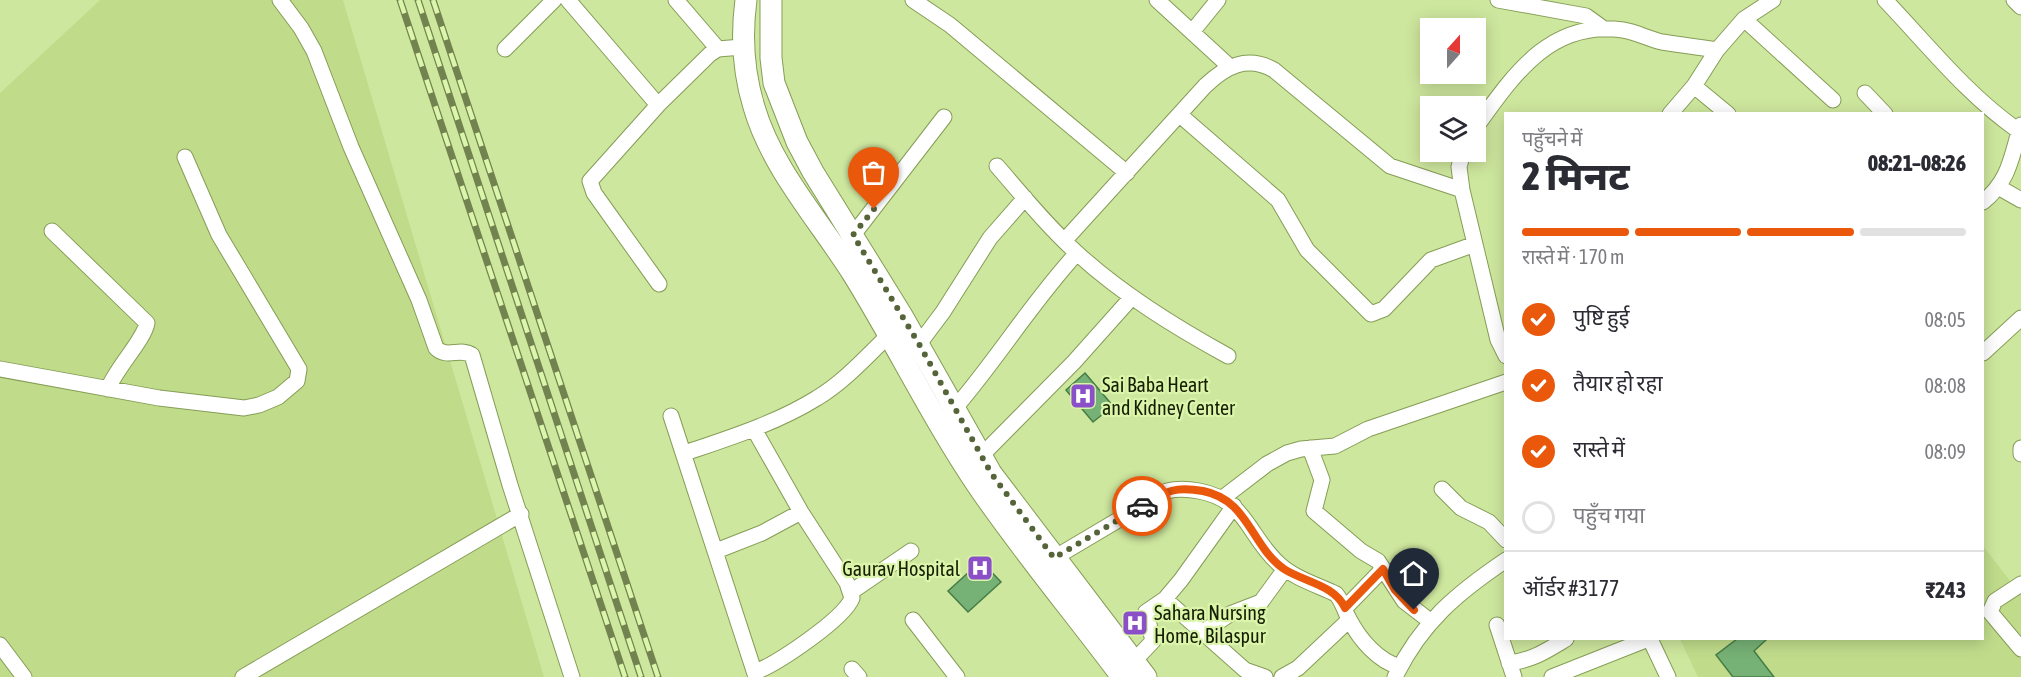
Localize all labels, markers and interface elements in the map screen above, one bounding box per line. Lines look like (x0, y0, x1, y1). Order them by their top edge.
north arrow (1420, 18, 1486, 84)
map controls (1420, 18, 1486, 162)
button: layers (1420, 96, 1486, 162)
text: पहुँचने में (1522, 127, 1582, 150)
pin (848, 147, 899, 209)
text: 08:21–08:26 (1868, 150, 1966, 176)
text: 2 मिनट (1522, 154, 1630, 198)
icon: bag (857, 156, 890, 189)
text: रास्ते में · 170 m (1522, 245, 1624, 268)
icon: check (1522, 303, 1555, 336)
text: पुष्टि हुई (1573, 304, 1630, 330)
text: 08:05 (1924, 308, 1966, 331)
icon: check (1522, 369, 1555, 402)
text: तैयार हो रहा (1573, 370, 1663, 396)
place label: Sai Baba Heart and Kidney Center (1102, 373, 1236, 419)
text: 08:08 (1924, 374, 1966, 397)
hospital icon: Sai Baba Heart and Kidney Center (1068, 381, 1098, 411)
icon: check (1522, 435, 1555, 468)
text: रास्ते में (1573, 436, 1625, 462)
text: 08:09 (1924, 440, 1966, 463)
courier (1112, 476, 1172, 536)
icon: car (1126, 490, 1159, 523)
text: पहुँच गया (1573, 502, 1645, 528)
pin (1388, 548, 1439, 610)
hospital icon: Gaurav Hospital (965, 553, 995, 583)
place label: Gaurav Hospital (842, 557, 961, 580)
icon: home (1397, 557, 1430, 590)
text: ऑर्डर #3177 (1522, 575, 1619, 601)
text: ₹243 (1926, 577, 1966, 603)
place label: Sahara Nursing Home, Bilaspur (1154, 601, 1267, 647)
hospital icon: Sahara Nursing Home, Bilaspur (1120, 608, 1150, 638)

